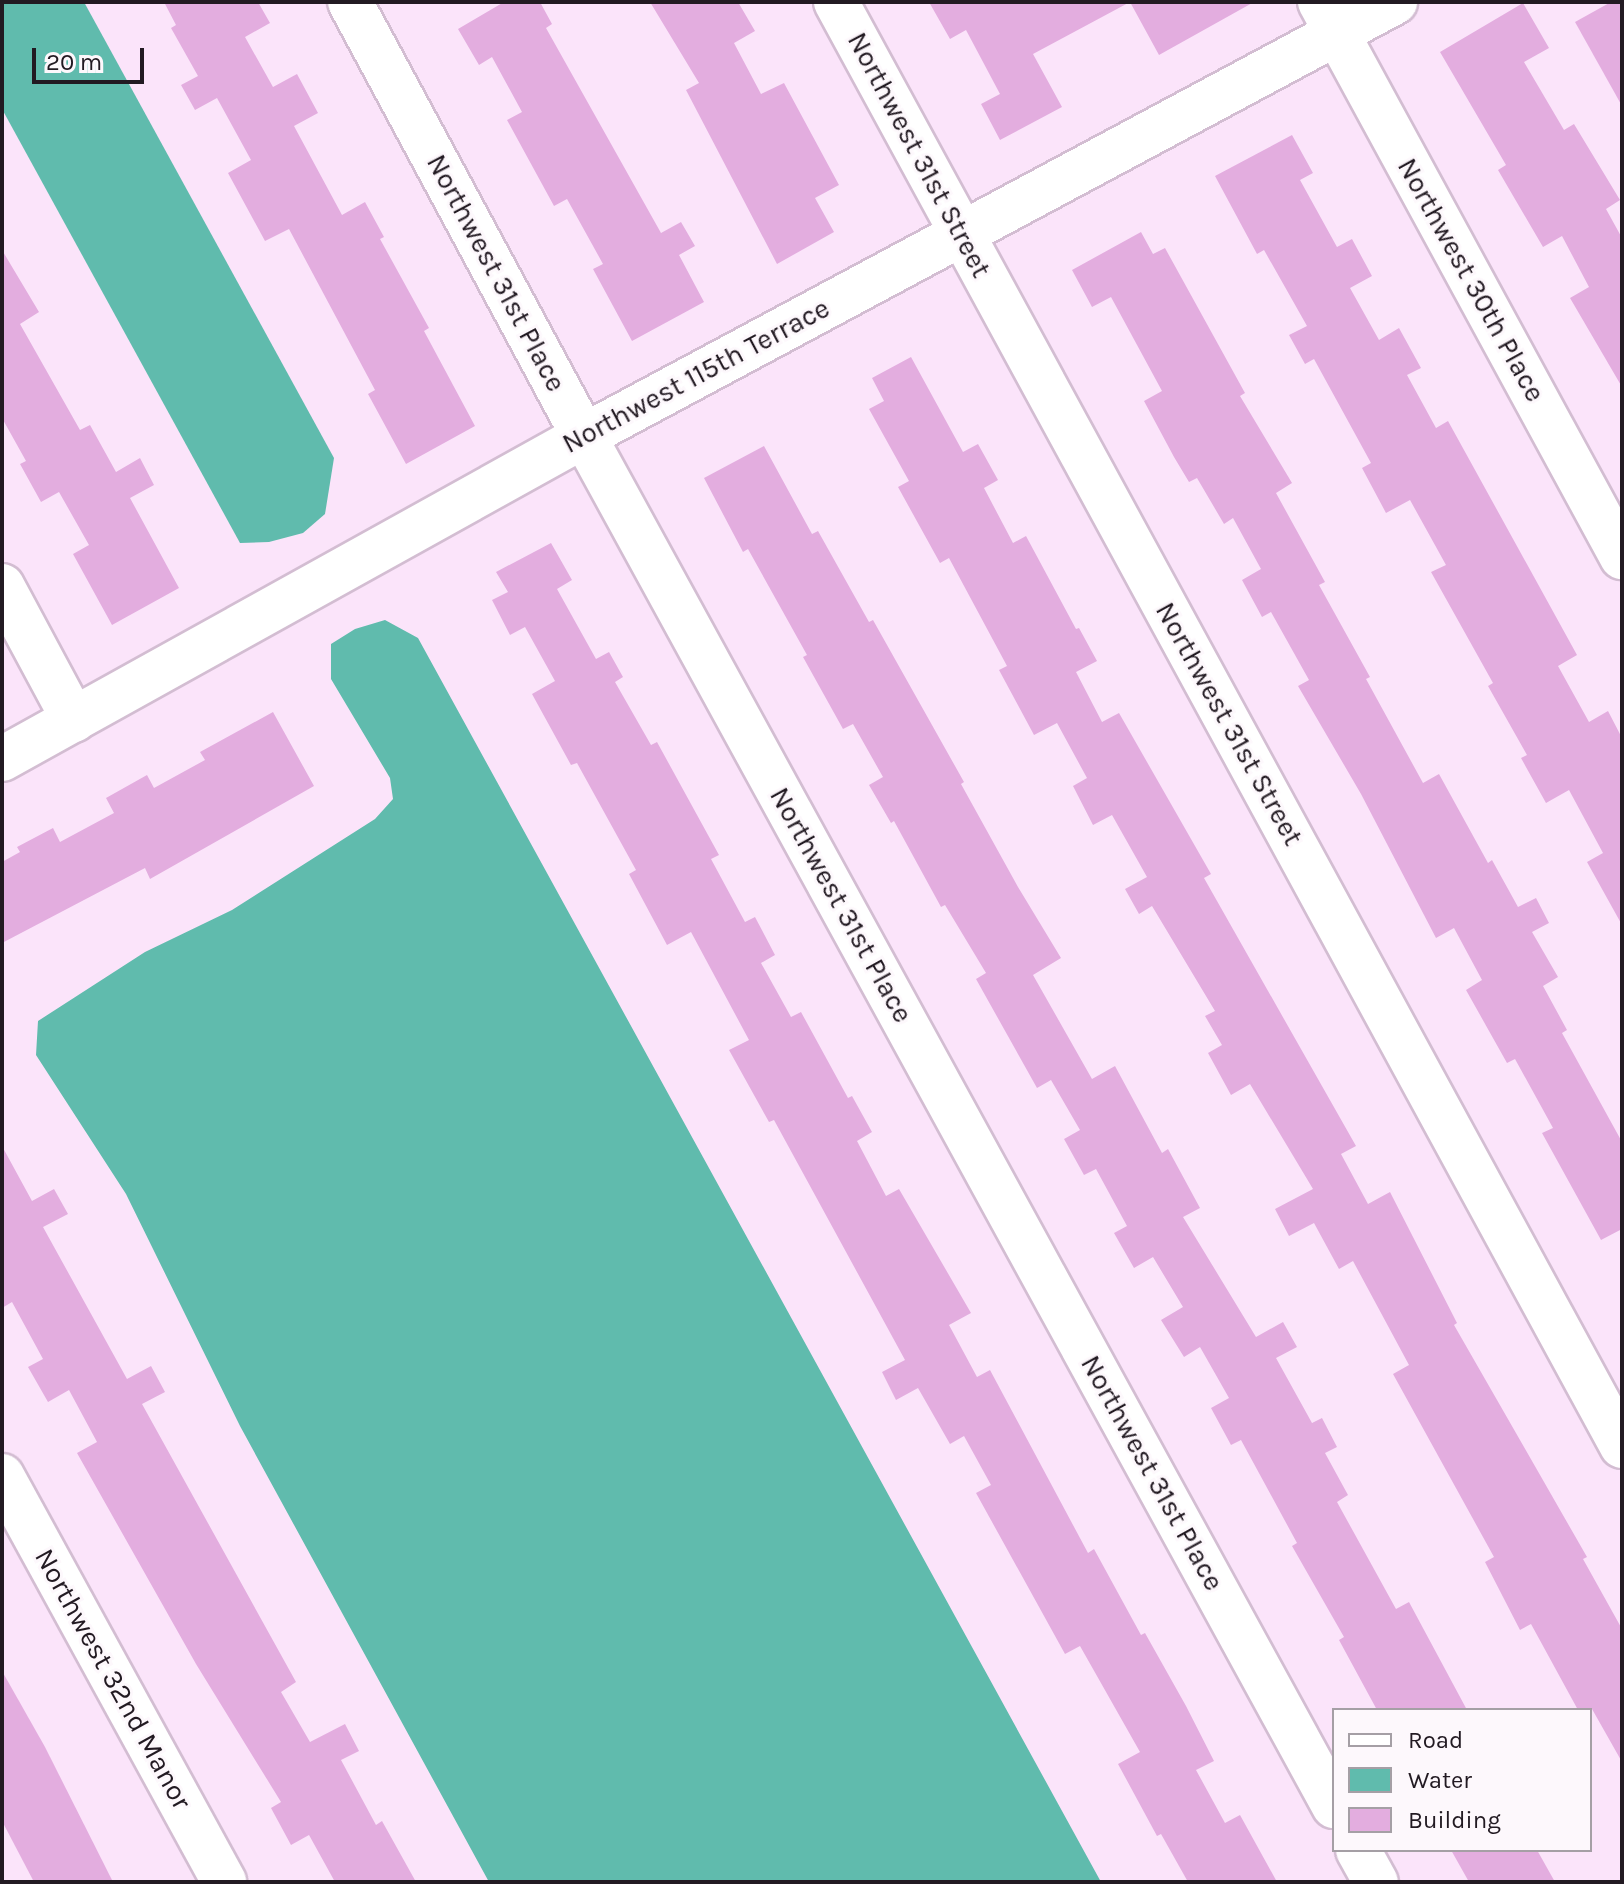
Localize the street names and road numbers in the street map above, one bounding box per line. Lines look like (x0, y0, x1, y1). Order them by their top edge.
street label: Northwest 31st Street (840, 27, 998, 283)
street label: Northwest 31st Place (419, 149, 573, 397)
street label: Northwest 30th Place (1390, 152, 1552, 408)
street label: Northwest 115th Terrace (557, 291, 835, 461)
street label: Northwest 31st Street (1148, 596, 1310, 852)
street label: Northwest 31st Place (762, 781, 920, 1029)
street label: Northwest 31st Place (1073, 1349, 1231, 1597)
street label: Northwest 32nd Manor (27, 1543, 199, 1815)

